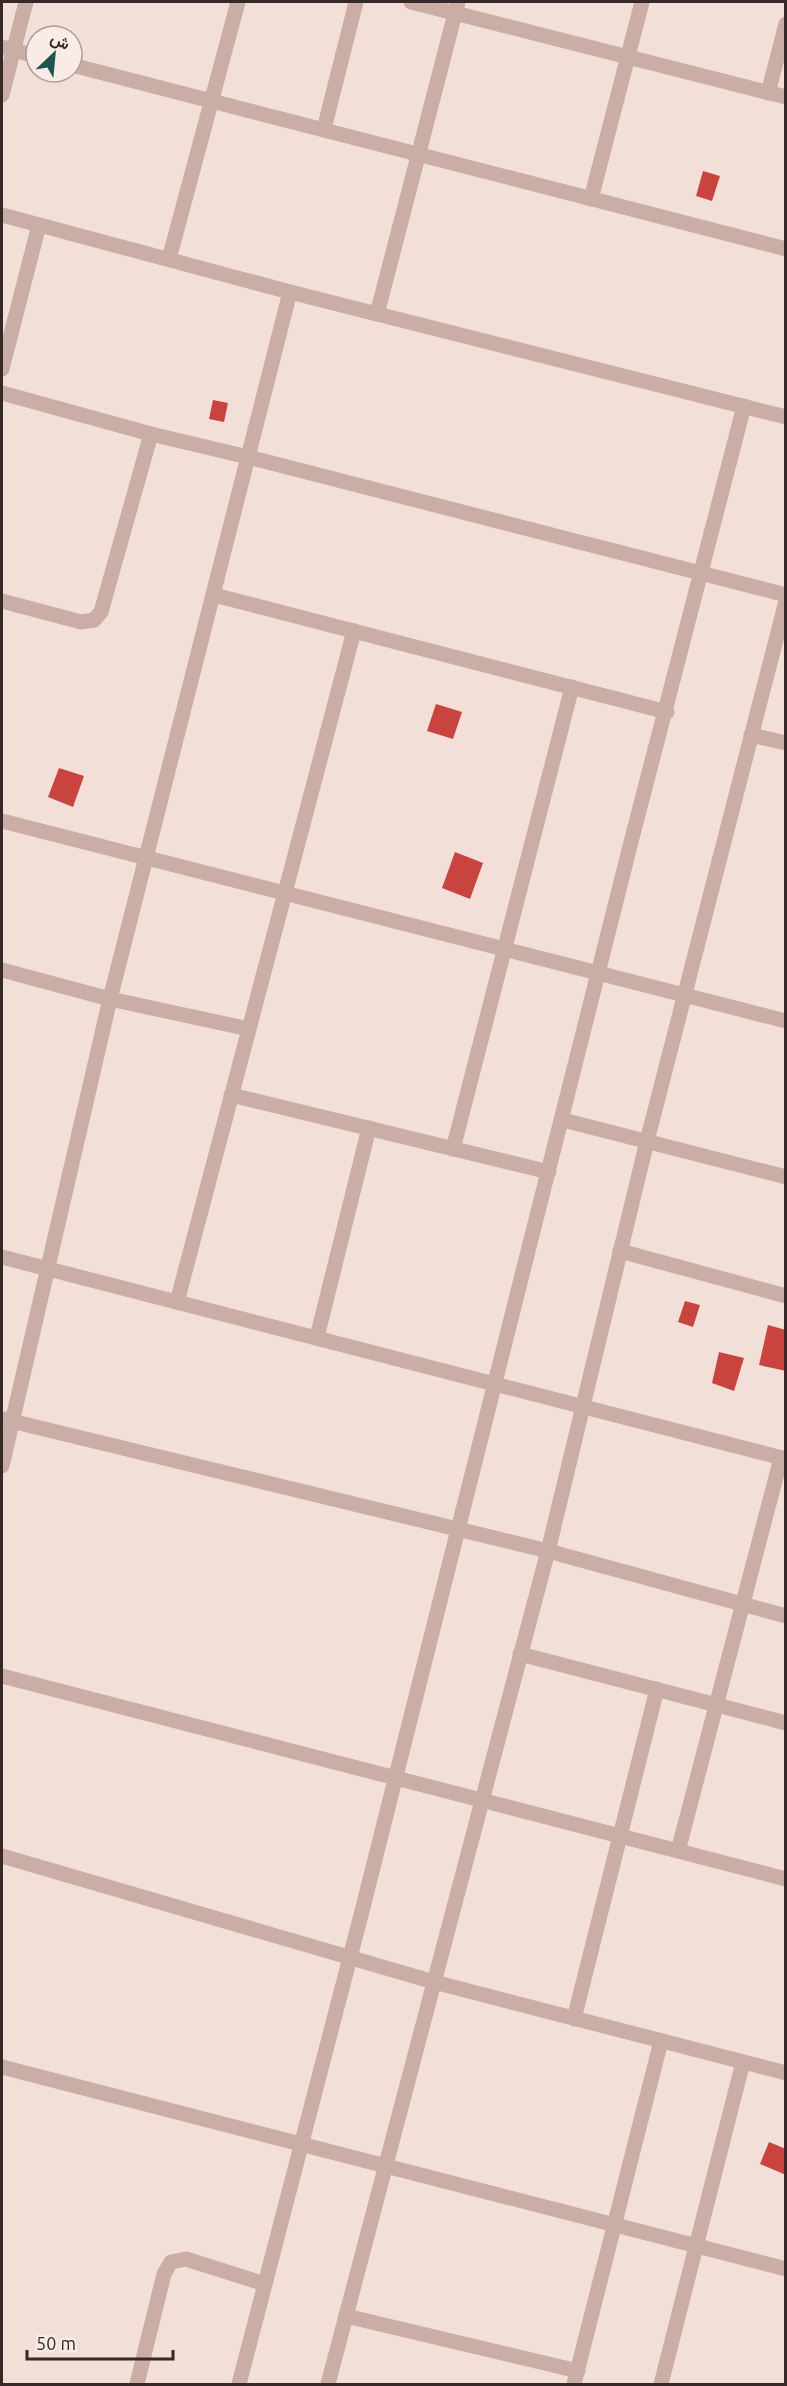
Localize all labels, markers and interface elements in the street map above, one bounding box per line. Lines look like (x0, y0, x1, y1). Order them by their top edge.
north arrow (24, 24, 84, 84)
text: ش (48, 28, 73, 54)
scale bar (27, 2323, 172, 2361)
text: 50 m (36, 2333, 76, 2353)

